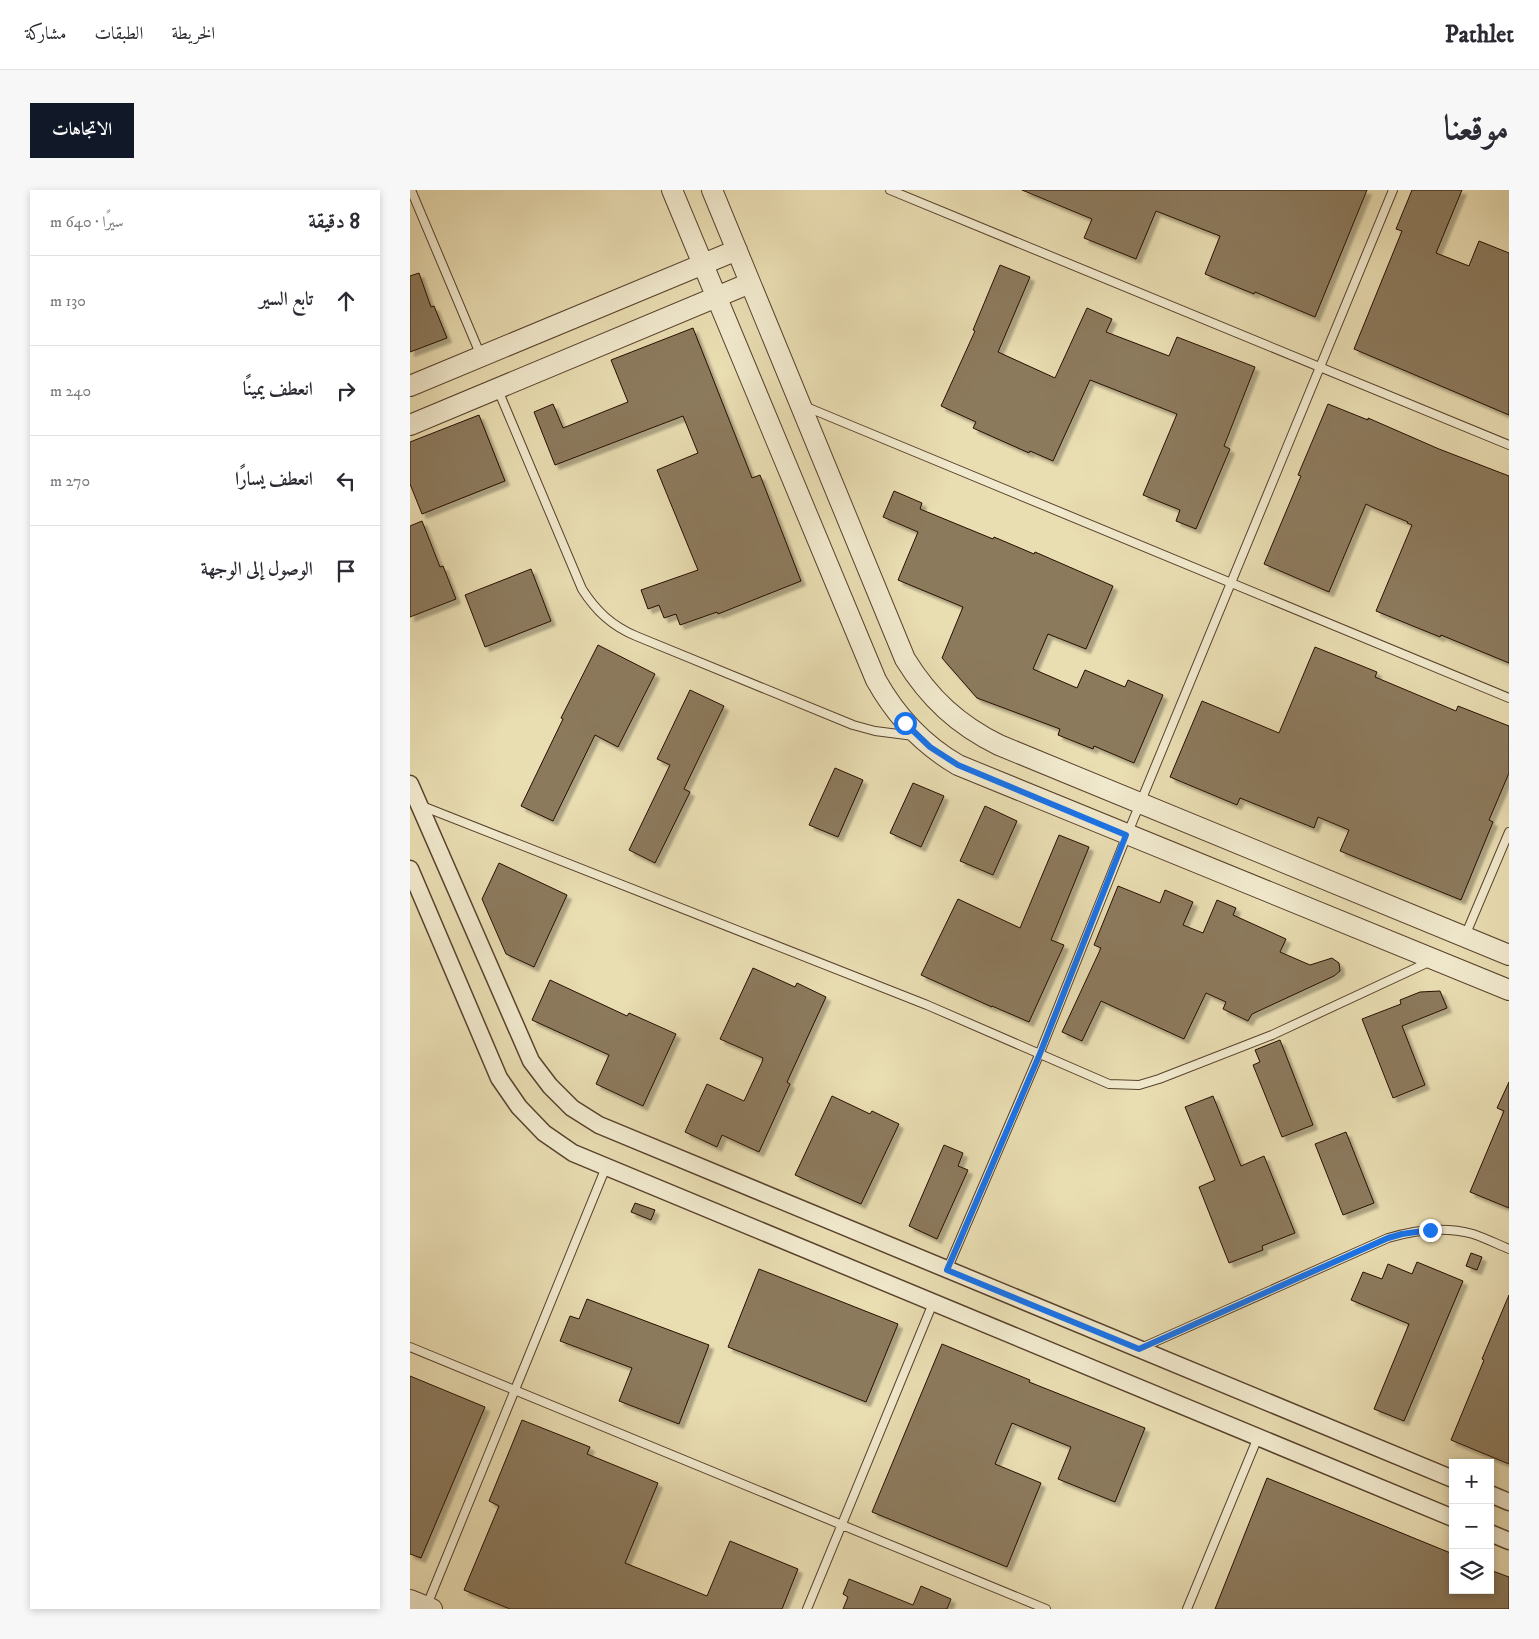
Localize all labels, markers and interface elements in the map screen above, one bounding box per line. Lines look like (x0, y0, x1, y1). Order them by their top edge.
text: Pathlet (1445, 20, 1514, 50)
text: مشاركة (25, 23, 66, 45)
text: الطبقات (94, 23, 143, 45)
text: الخريطة (171, 23, 215, 45)
button: الاتجاهات (30, 103, 134, 158)
text: موقعنا (1444, 107, 1509, 151)
text: 8 دقيقة (308, 209, 360, 235)
text: سيرًا · 640 m (50, 212, 124, 232)
icon: ahead (332, 287, 360, 315)
text: تابع السير (259, 288, 313, 311)
text: 130 m (50, 291, 86, 311)
icon: right (332, 377, 360, 405)
text: انعطف يمينًا (243, 378, 313, 401)
text: 240 m (50, 381, 91, 401)
icon: left (332, 467, 360, 495)
text: انعطف يسارًا (235, 468, 313, 491)
text: 270 m (50, 471, 90, 491)
icon: arrive (332, 557, 360, 585)
text: الوصول إلى الوجهة (201, 558, 313, 581)
route start (894, 712, 917, 735)
route end (1419, 1219, 1442, 1242)
map controls (1449, 1459, 1494, 1594)
button: + (1449, 1459, 1494, 1504)
button: − (1449, 1504, 1494, 1549)
button: layers (1449, 1549, 1494, 1594)

